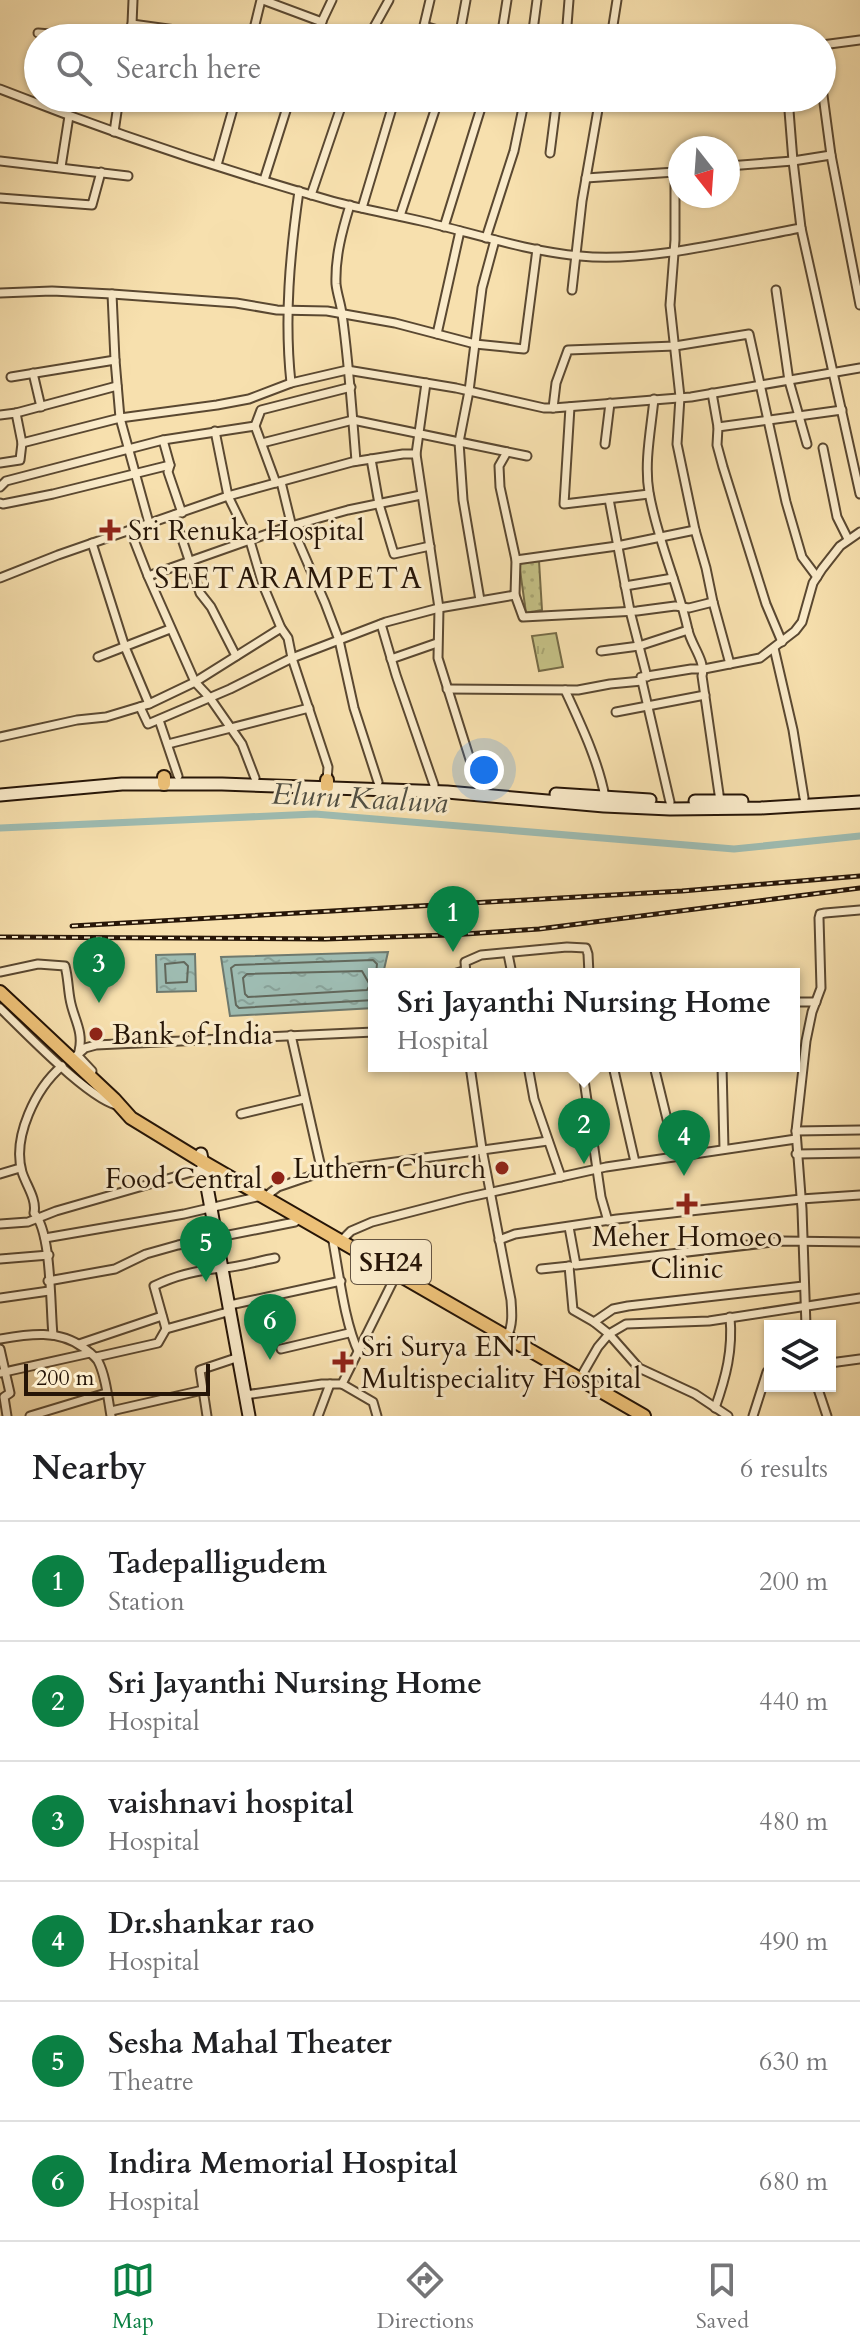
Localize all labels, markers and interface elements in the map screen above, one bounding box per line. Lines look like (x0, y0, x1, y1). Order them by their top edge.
search box (24, 24, 836, 112)
icon: search (52, 46, 96, 90)
text: Search here (116, 48, 261, 89)
north arrow (668, 136, 740, 208)
place label: Sri Renuka Hospital (128, 512, 364, 550)
marker: Sri Renuka Hospital (99, 519, 121, 541)
district label: SEETARAMPETA (154, 558, 424, 599)
your location (464, 750, 504, 790)
water label: Eluru Kaaluva (271, 773, 449, 824)
pin: 1 (427, 886, 479, 952)
pin: 3 (73, 937, 125, 1003)
popup (368, 968, 800, 1072)
text: Sri Jayanthi Nursing Home (397, 982, 771, 1023)
place label: Bank of India (112, 1016, 273, 1054)
text: Hospital (397, 1023, 489, 1058)
marker: Bank of India (87, 1025, 105, 1043)
pin: 2 (558, 1098, 610, 1164)
pin: 4 (658, 1110, 710, 1176)
place label: Luthern Church (293, 1150, 486, 1188)
marker: Luthern Church (493, 1159, 511, 1177)
place label: Food Central (105, 1160, 262, 1198)
marker: Food Central (269, 1169, 287, 1187)
marker: Meher Homoeo Clinic (676, 1193, 698, 1215)
pin: 5 (180, 1216, 232, 1282)
place label: Meher Homoeo Clinic (592, 1218, 782, 1288)
road number: SH24 (351, 1240, 431, 1284)
pin: 6 (244, 1294, 296, 1360)
map controls (764, 1320, 836, 1392)
button: layers (764, 1320, 836, 1392)
place label: Sri Surya ENT Multispeciality Hospital (361, 1328, 641, 1398)
marker: Sri Surya ENT Multispeciality Hospital (332, 1351, 354, 1373)
scale bar (24, 1360, 210, 1396)
text: 200 m (36, 1363, 94, 1393)
text: Nearby (32, 1445, 147, 1491)
text: 6 results (740, 1451, 828, 1486)
text: Tadepalligudem (108, 1543, 327, 1584)
text: 1 (51, 1564, 65, 1599)
text: 200 m (759, 1564, 828, 1599)
text: Station (108, 1584, 185, 1619)
text: Sri Jayanthi Nursing Home (108, 1663, 482, 1704)
text: 2 (51, 1684, 65, 1719)
text: 440 m (759, 1684, 828, 1719)
text: Hospital (108, 1704, 200, 1739)
text: vaishnavi hospital (108, 1783, 354, 1824)
text: 3 (51, 1804, 65, 1839)
text: 480 m (759, 1804, 828, 1839)
text: Hospital (108, 1824, 200, 1859)
text: Dr.shankar rao (108, 1903, 315, 1944)
text: 4 (51, 1924, 65, 1959)
text: 490 m (759, 1924, 828, 1959)
text: Hospital (108, 1944, 200, 1979)
text: Sesha Mahal Theater (108, 2023, 392, 2064)
text: 5 (51, 2044, 65, 2079)
text: 630 m (759, 2044, 828, 2079)
text: Theatre (108, 2064, 194, 2099)
text: Indira Memorial Hospital (108, 2143, 458, 2184)
text: 6 (51, 2164, 65, 2199)
text: 680 m (759, 2164, 828, 2199)
text: Hospital (108, 2184, 200, 2219)
tab: Map (111, 2258, 155, 2336)
tab: Directions (377, 2258, 474, 2336)
tab: Saved (696, 2258, 749, 2336)

